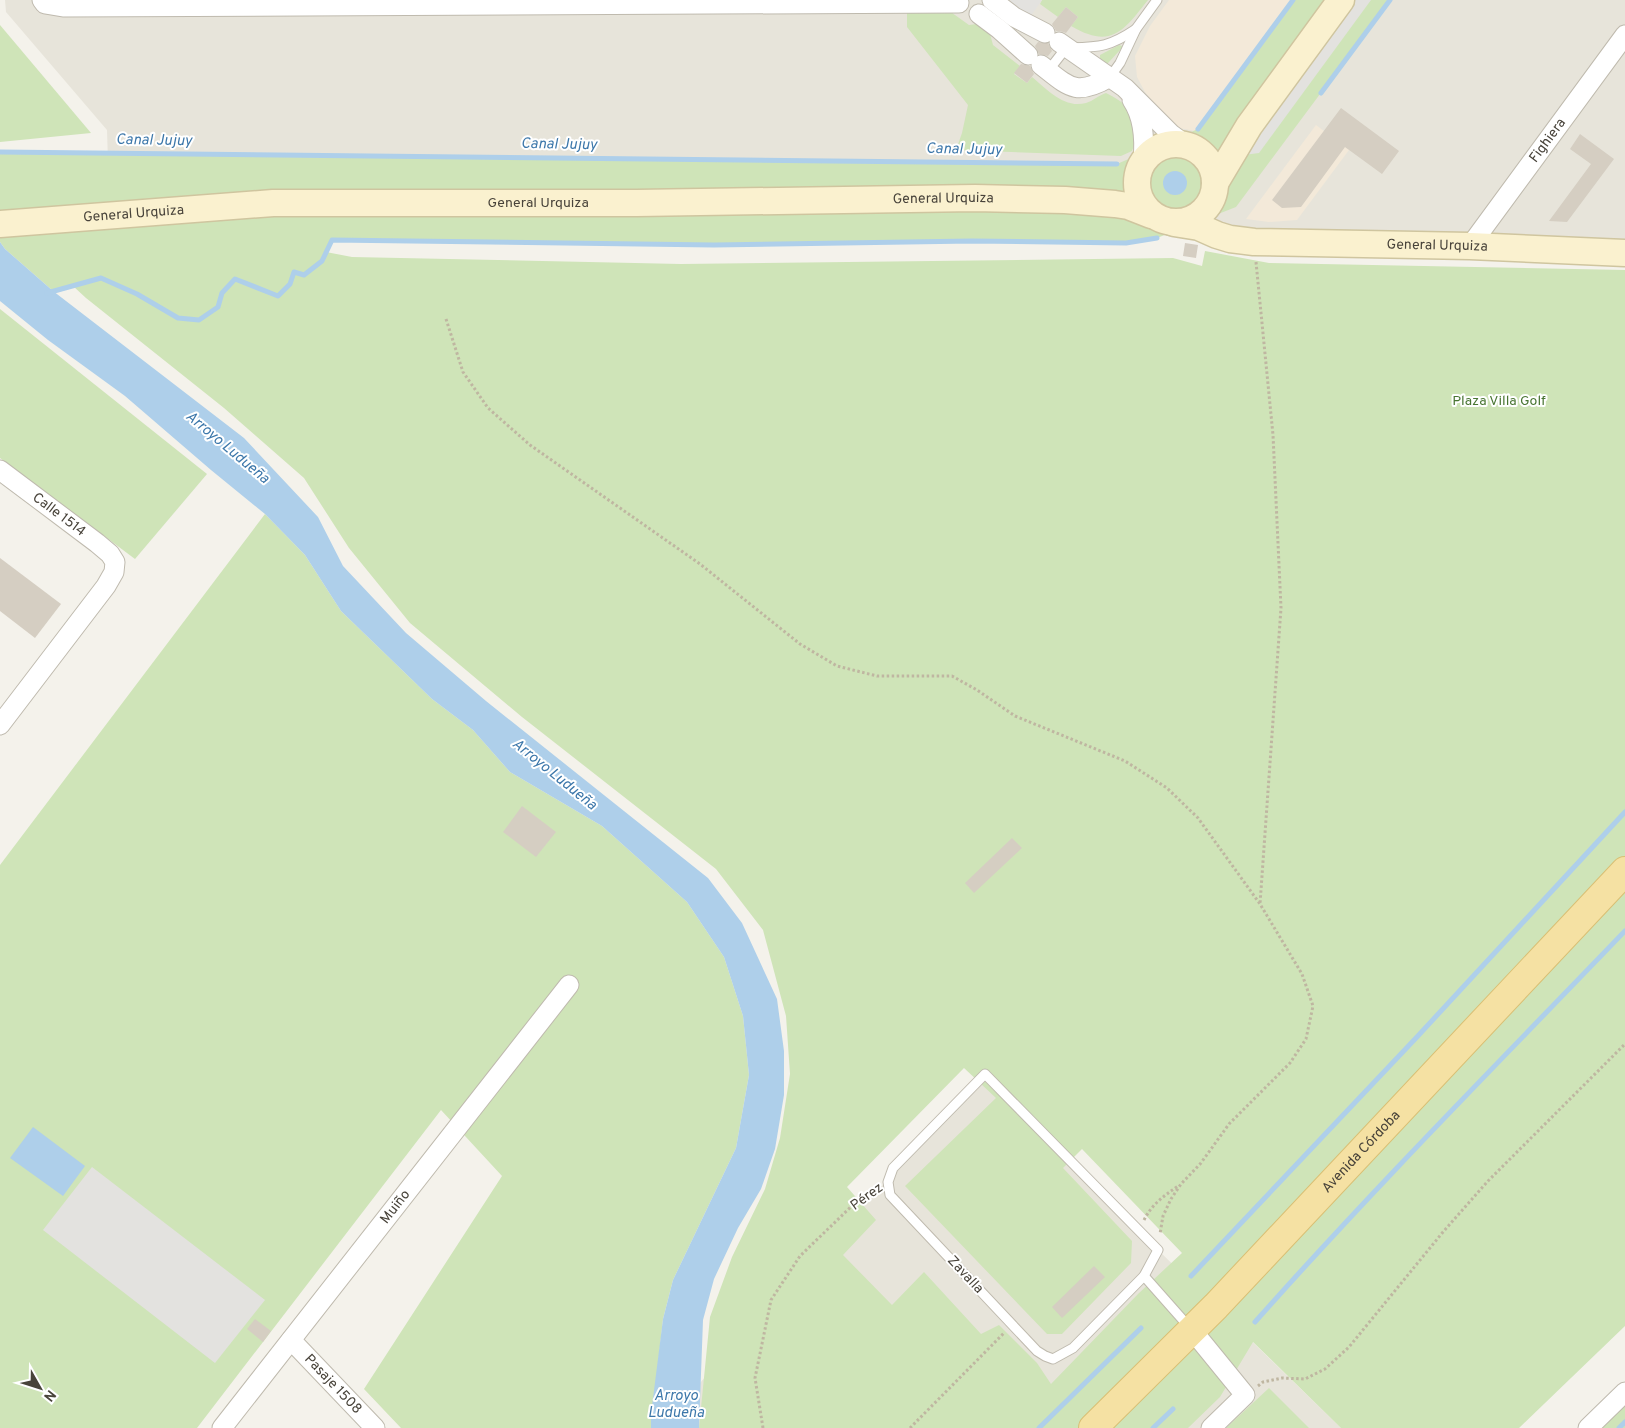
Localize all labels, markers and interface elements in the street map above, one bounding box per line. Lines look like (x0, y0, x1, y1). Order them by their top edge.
street label: Fighiera (1526, 115, 1570, 166)
water label: Canal Jujuy (116, 131, 194, 151)
water label: Canal Jujuy (521, 135, 599, 155)
water label: Canal Jujuy (926, 140, 1004, 160)
street label: General Urquiza (892, 189, 994, 208)
street label: General Urquiza (488, 195, 589, 212)
street label: General Urquiza (83, 201, 185, 226)
street label: General Urquiza (1386, 236, 1488, 255)
park label: Plaza Villa Golf (1452, 393, 1546, 410)
water label: Arroyo Ludueña (181, 407, 273, 489)
street label: Calle 1514 (29, 489, 89, 540)
water label: Arroyo Ludueña (508, 735, 600, 815)
street label: Avenida Córdoba (1318, 1107, 1404, 1196)
street label: Pérez (847, 1180, 887, 1214)
street label: Muiño (377, 1186, 414, 1227)
street label: Zavalla (943, 1253, 987, 1297)
street label: Pasaje 1508 (301, 1351, 366, 1417)
north arrow (15, 1363, 65, 1413)
text: N (39, 1386, 59, 1404)
water label: Arroyo Ludueña (648, 1387, 704, 1423)

